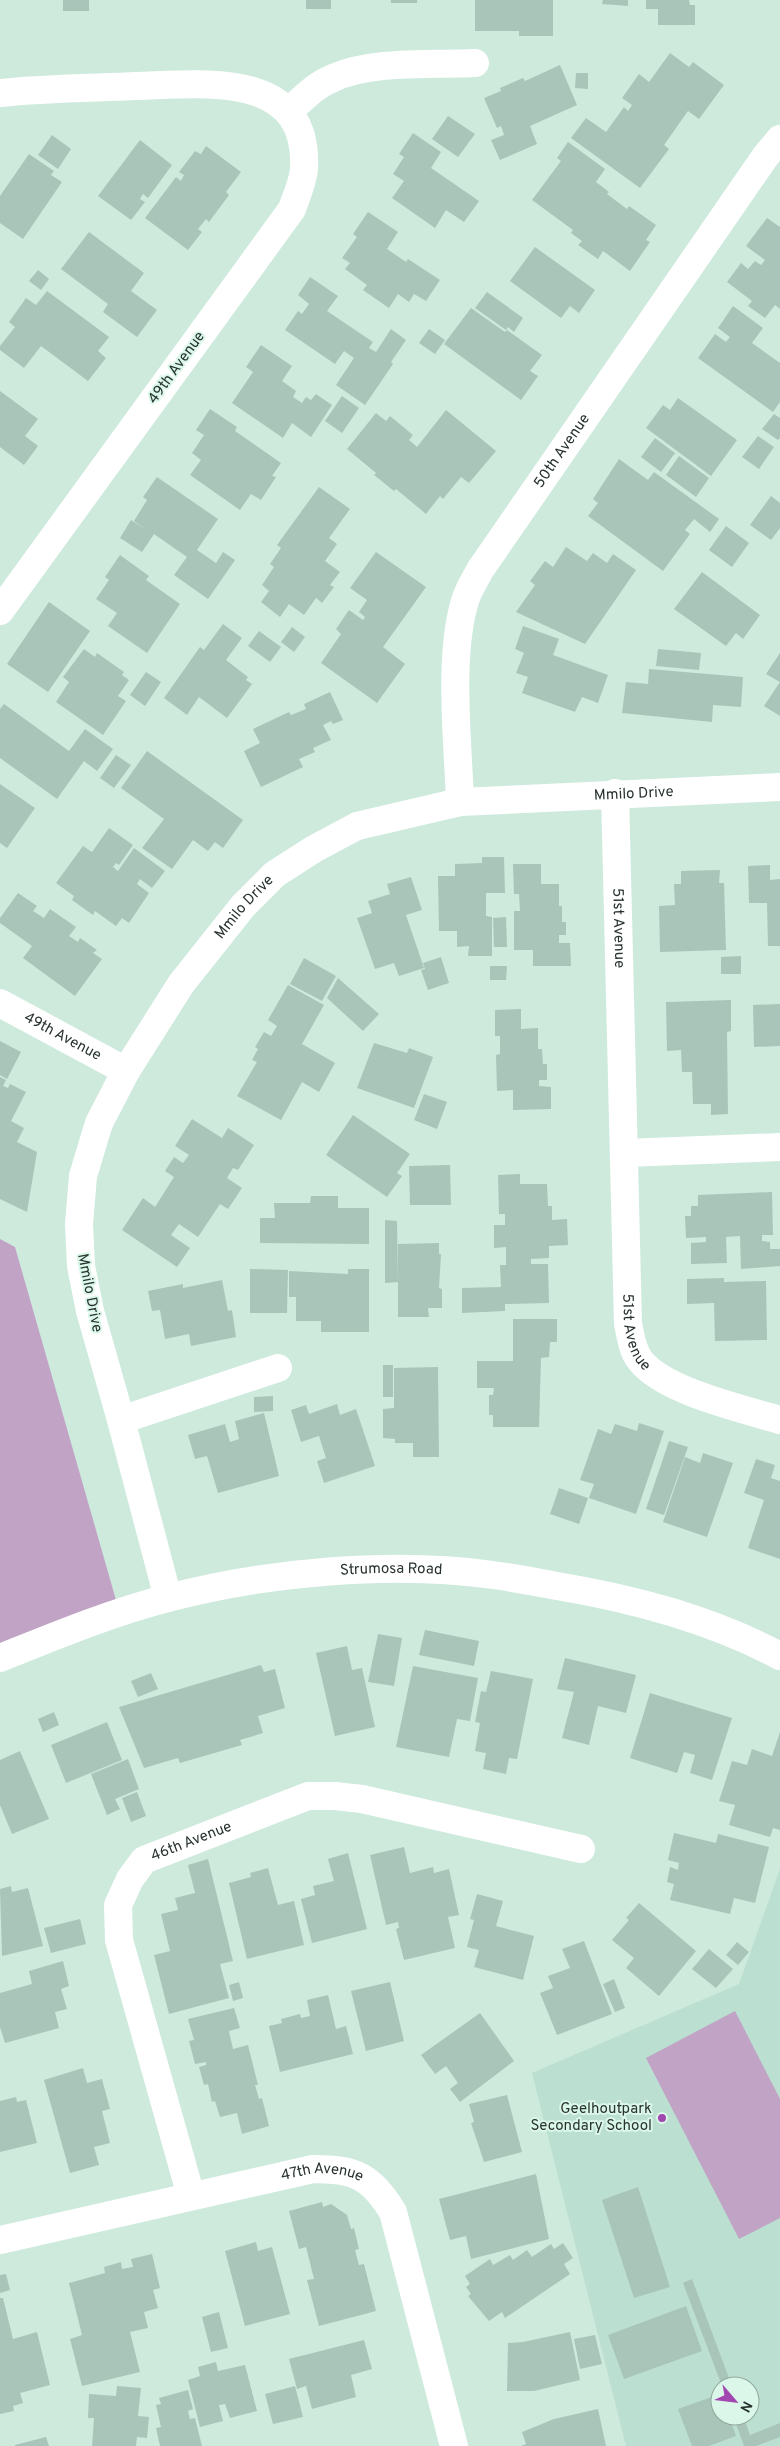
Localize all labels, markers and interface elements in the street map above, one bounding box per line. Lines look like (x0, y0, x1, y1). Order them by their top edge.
street label: 49th Avenue (144, 328, 210, 408)
street label: 50th Avenue (530, 410, 594, 492)
street label: Mmilo Drive (593, 782, 674, 805)
street label: Mmilo Drive (211, 871, 278, 943)
street label: 51st Avenue (608, 888, 629, 968)
street label: 49th Avenue (21, 1008, 104, 1065)
street label: Mmilo Drive (72, 1252, 106, 1334)
street label: 51st Avenue (618, 1293, 655, 1375)
street label: Strumosa Road (339, 1559, 443, 1580)
street label: 46th Avenue (148, 1817, 235, 1866)
place label: Geelhoutpark Secondary School (531, 2100, 652, 2136)
marker: Geelhoutpark Secondary School (656, 2112, 668, 2124)
street label: 47th Avenue (279, 2159, 367, 2187)
north arrow (710, 2376, 760, 2426)
text: N (735, 2398, 755, 2415)

